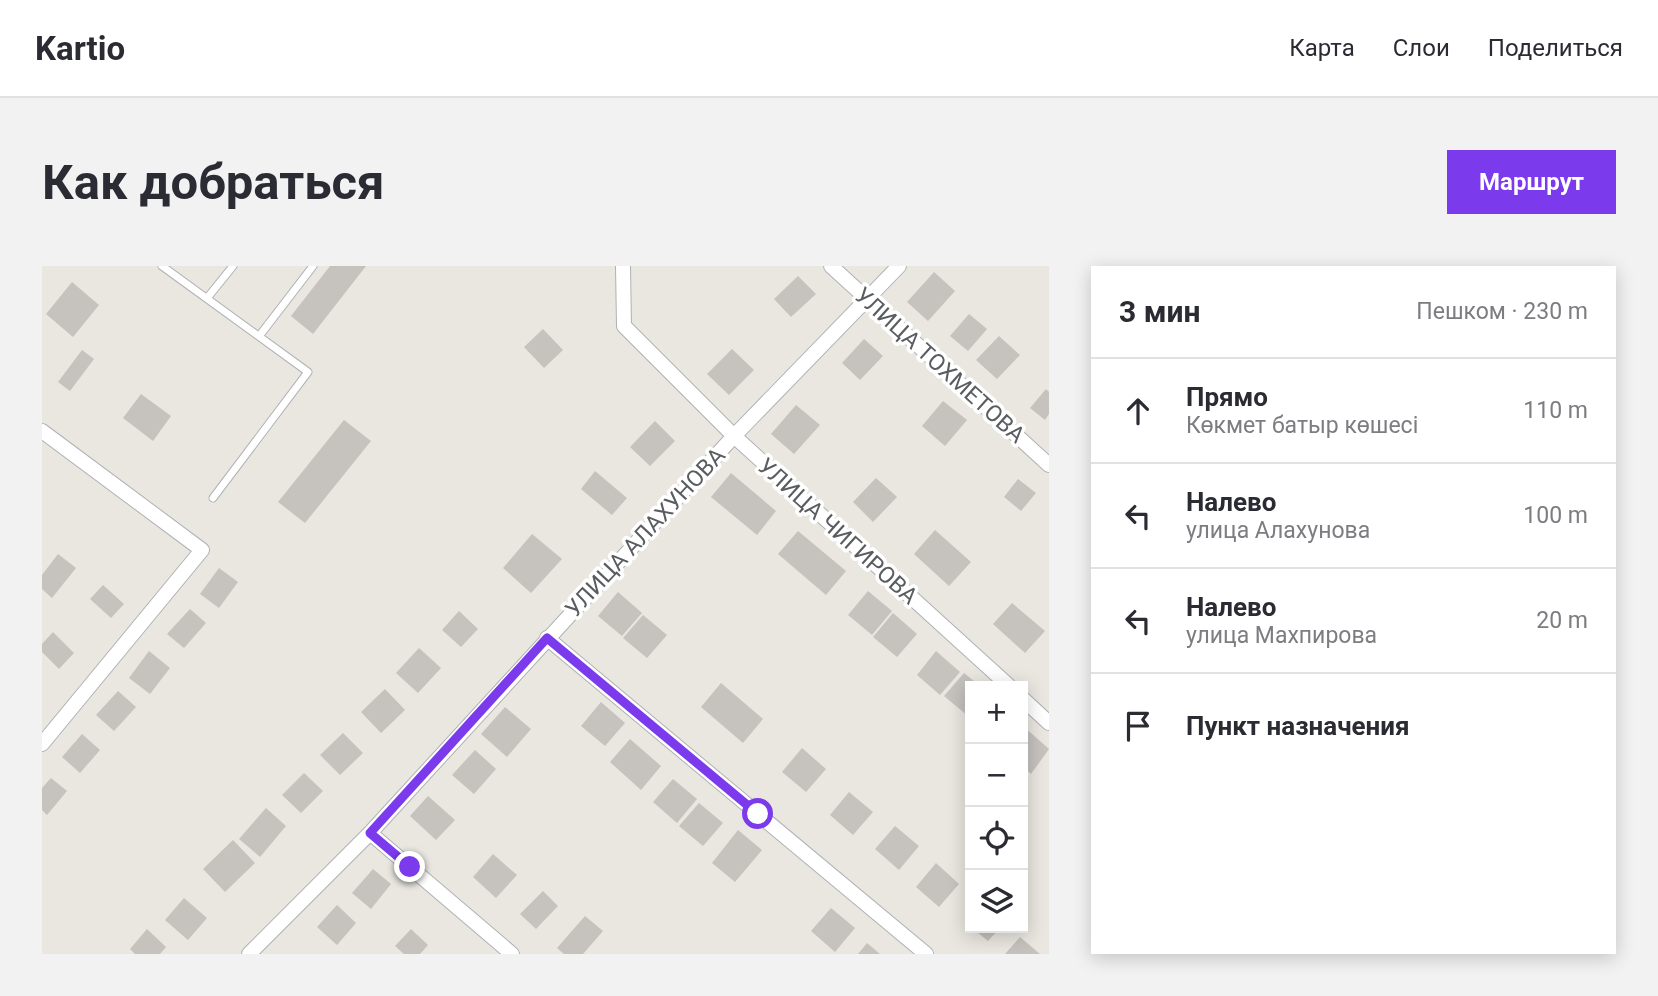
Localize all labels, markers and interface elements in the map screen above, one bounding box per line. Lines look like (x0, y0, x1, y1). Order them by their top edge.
text: Kartio (35, 29, 125, 68)
text: Карта (1289, 34, 1355, 62)
text: Слои (1393, 34, 1450, 62)
text: Поделиться (1488, 34, 1623, 62)
button: Маршрут (1447, 150, 1616, 214)
text: Как добраться (42, 154, 384, 211)
street label: УЛИЦА ТОХМЕТОВА (849, 282, 1030, 449)
text: 3 мин (1119, 294, 1200, 329)
text: Пешком · 230 m (1416, 298, 1588, 325)
text: Прямо (1186, 382, 1268, 412)
icon: ahead (1119, 392, 1157, 430)
text: 110 m (1523, 397, 1588, 424)
text: Көкмет батыр көшесі (1186, 412, 1418, 439)
street label: УЛИЦА АЛАХУНОВА (560, 442, 731, 623)
street label: УЛИЦА ЧИГИРОВА (752, 453, 923, 610)
text: Налево (1186, 487, 1276, 517)
icon: left (1119, 497, 1157, 535)
text: 100 m (1523, 502, 1588, 529)
text: улица Алахунова (1186, 517, 1370, 544)
text: Налево (1186, 592, 1276, 622)
icon: left (1119, 602, 1157, 640)
text: 20 m (1536, 607, 1588, 634)
text: улица Махпирова (1186, 622, 1377, 649)
map controls (965, 681, 1028, 933)
button: + (965, 681, 1028, 744)
icon: arrive (1119, 707, 1157, 745)
text: Пункт назначения (1186, 711, 1410, 741)
button: − (965, 744, 1028, 807)
route start (742, 798, 773, 829)
button: locate (965, 807, 1028, 870)
route end (394, 851, 425, 882)
button: layers (965, 870, 1028, 933)

